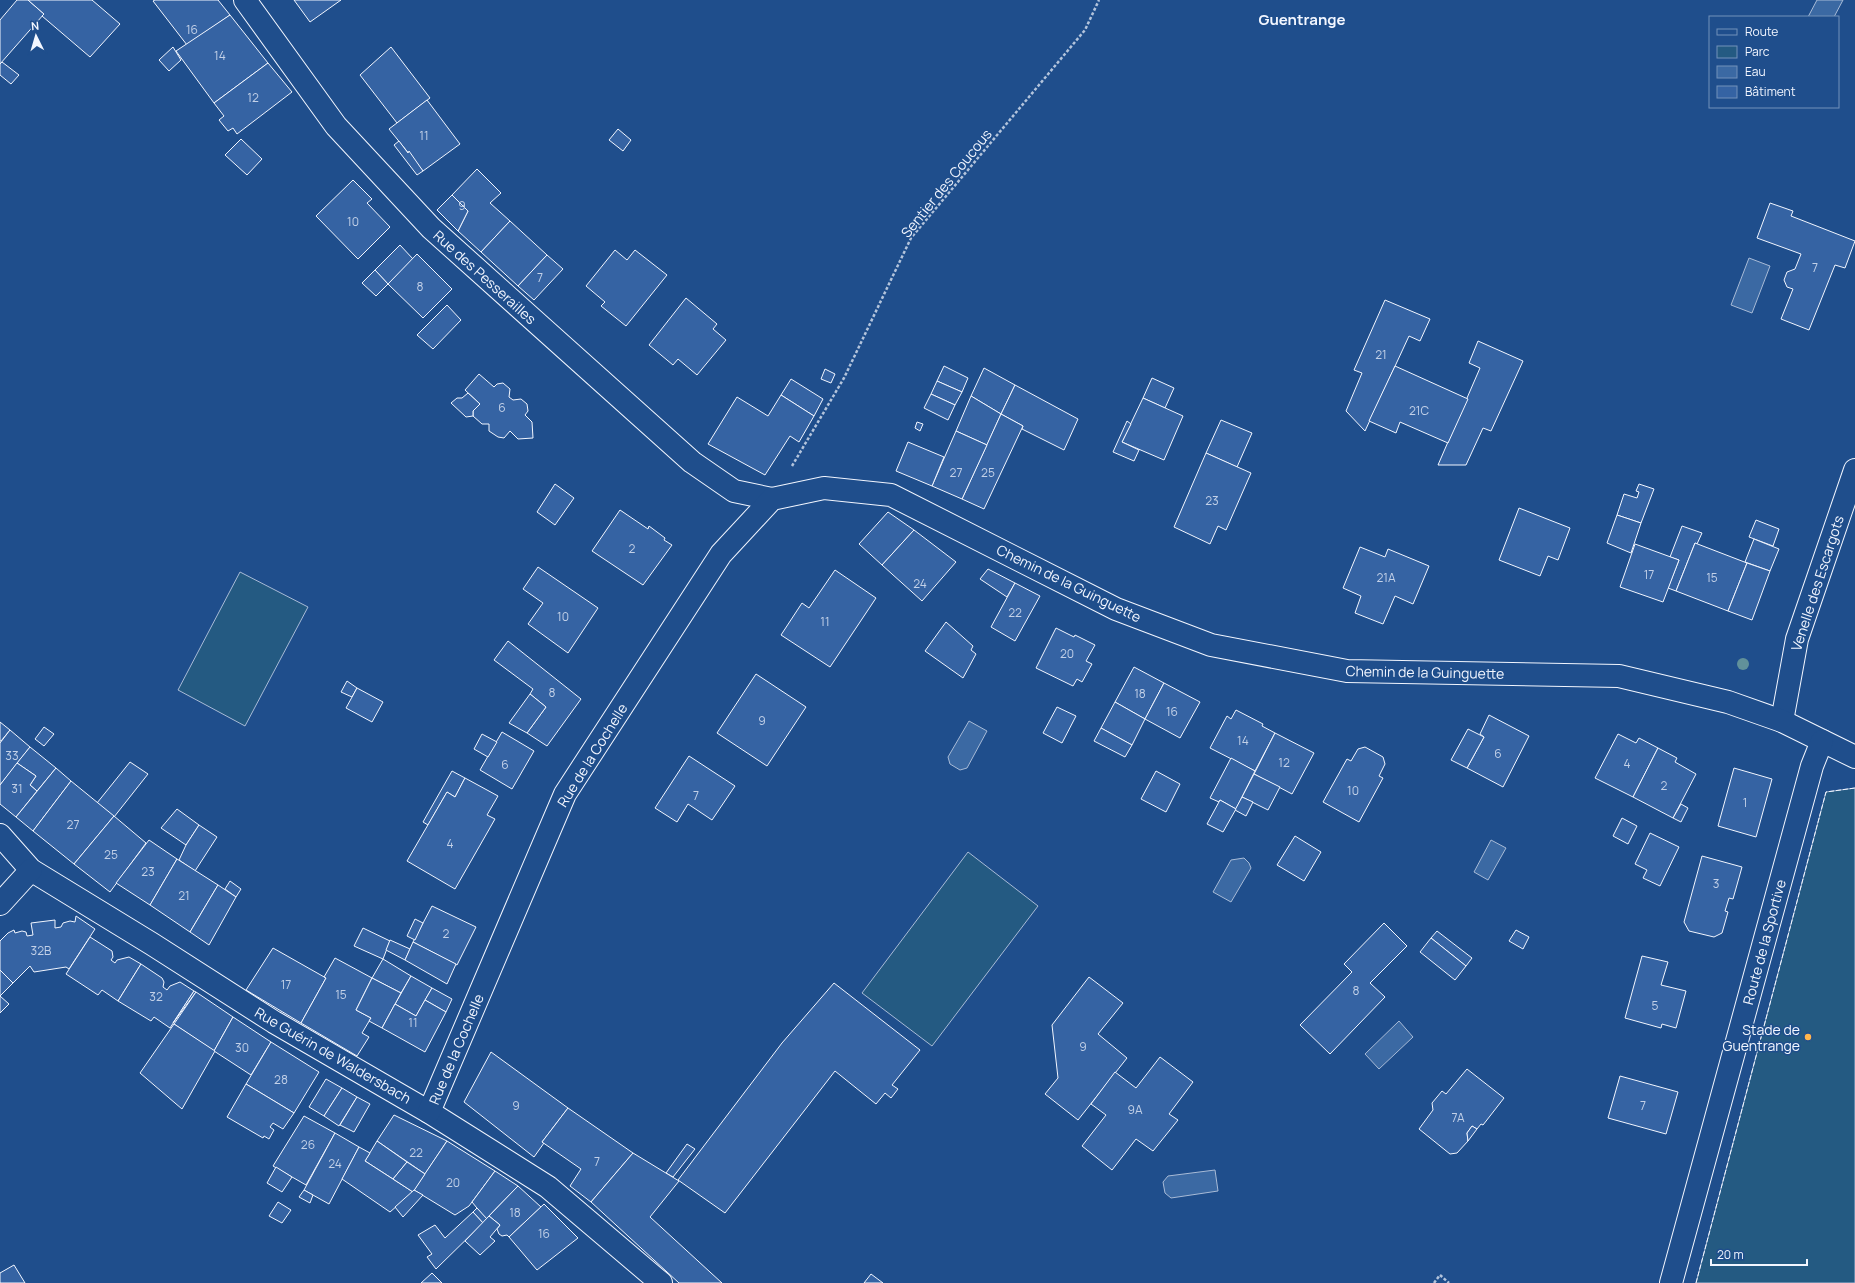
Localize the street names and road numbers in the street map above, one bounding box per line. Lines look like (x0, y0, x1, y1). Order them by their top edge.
street label: Sentier des Coucous (896, 125, 996, 241)
street label: Rue des Pesserailles (430, 226, 540, 328)
street label: Venelle des Escargots (1786, 513, 1848, 653)
street label: Chemin de la Guinguette (993, 540, 1145, 626)
street label: Chemin de la Guinguette (1345, 661, 1505, 683)
street label: Rue de la Cochelle (553, 700, 631, 810)
street label: Route de la Sportive (1738, 877, 1790, 1007)
street label: Rue de la Cochelle (424, 991, 488, 1107)
street label: Rue Guérin de Waldersbach (251, 1002, 415, 1108)

